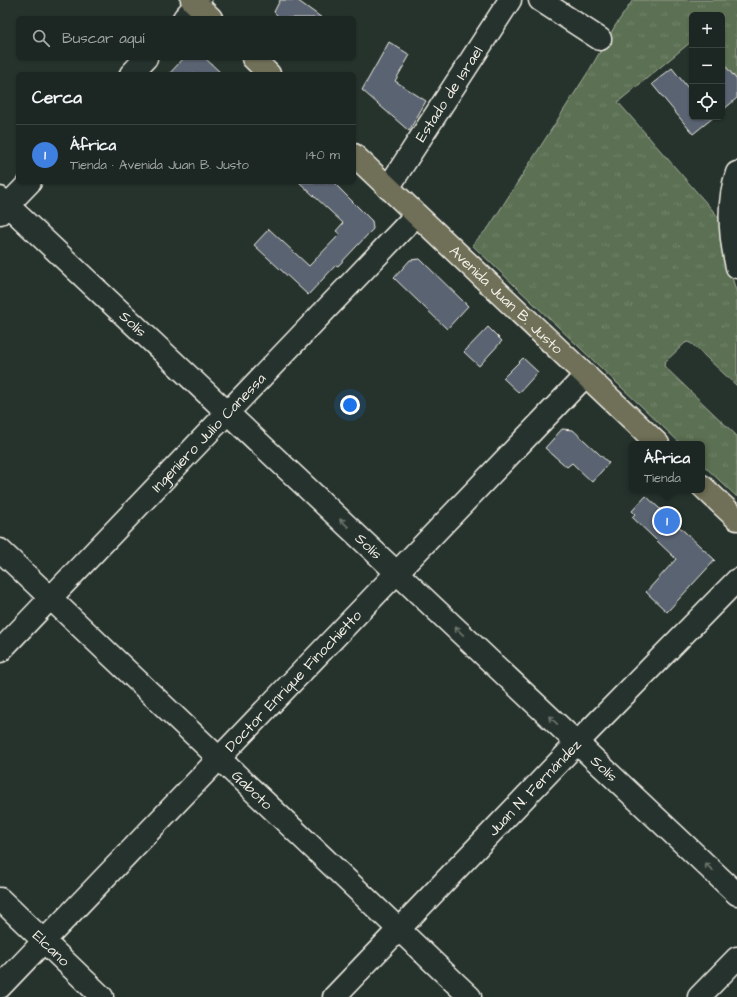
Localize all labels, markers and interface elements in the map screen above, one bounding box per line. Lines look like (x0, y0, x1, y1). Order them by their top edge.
map controls (689, 12, 725, 120)
button: + (689, 12, 725, 48)
search box (16, 16, 356, 60)
icon: search (30, 27, 52, 49)
text: Buscar aquí (62, 28, 144, 49)
street label: Estado de Israel (410, 42, 488, 146)
button: − (689, 48, 725, 84)
button: locate (689, 84, 725, 120)
text: Cerca (32, 86, 82, 110)
text: África (70, 135, 116, 156)
text: 1 (44, 146, 46, 164)
text: 140 m (306, 146, 340, 164)
text: Tienda · Avenida Juan B. Justo (70, 156, 249, 174)
street label: Avenida Juan B. Justo (445, 240, 568, 359)
street label: Solís (115, 306, 152, 342)
street label: Ingeniero Julio Canessa (147, 368, 271, 497)
your location (340, 395, 360, 415)
popup (629, 441, 705, 493)
text: África (644, 448, 690, 469)
text: Tienda (644, 469, 681, 487)
pin: 1 (654, 506, 680, 536)
one-way arrow (339, 518, 349, 527)
street label: Solís (350, 528, 387, 564)
street label: Doctor Enrique Finochietto (220, 605, 367, 756)
one-way arrow (454, 627, 464, 636)
one-way arrow (548, 715, 558, 725)
street label: Juan N. Fernández (483, 734, 586, 841)
street label: Solís (586, 751, 623, 787)
street label: Gaboto (227, 765, 278, 815)
one-way arrow (704, 862, 714, 872)
street label: Elcano (28, 925, 75, 972)

